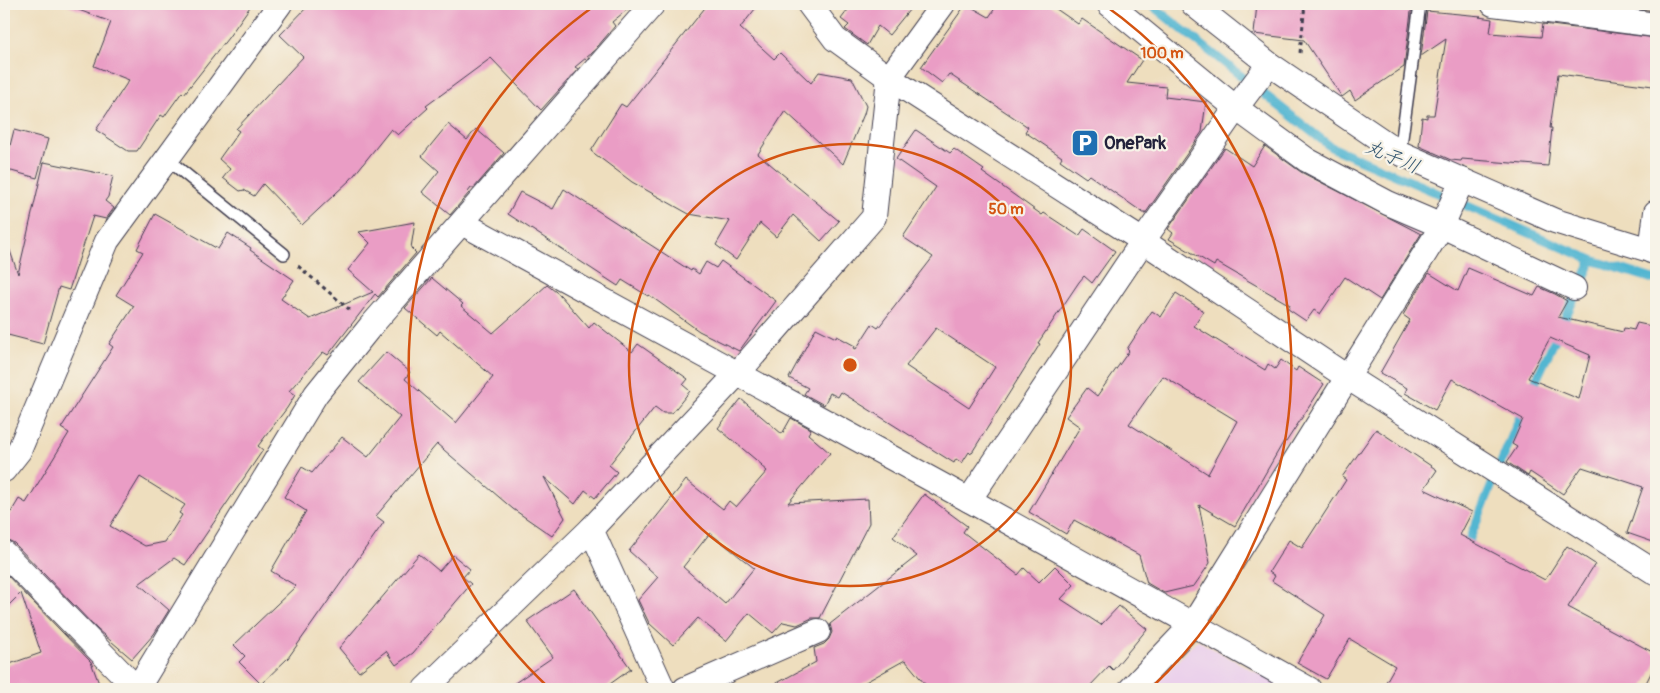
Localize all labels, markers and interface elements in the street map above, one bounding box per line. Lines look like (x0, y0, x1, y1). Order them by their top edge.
text: 100 m (1141, 44, 1183, 63)
parking icon: OnePark (1070, 128, 1100, 158)
place label: OnePark (1104, 132, 1167, 155)
water label: 丸子川 (1362, 135, 1424, 179)
text: 50 m (989, 200, 1023, 219)
centre of rings (841, 356, 859, 374)

